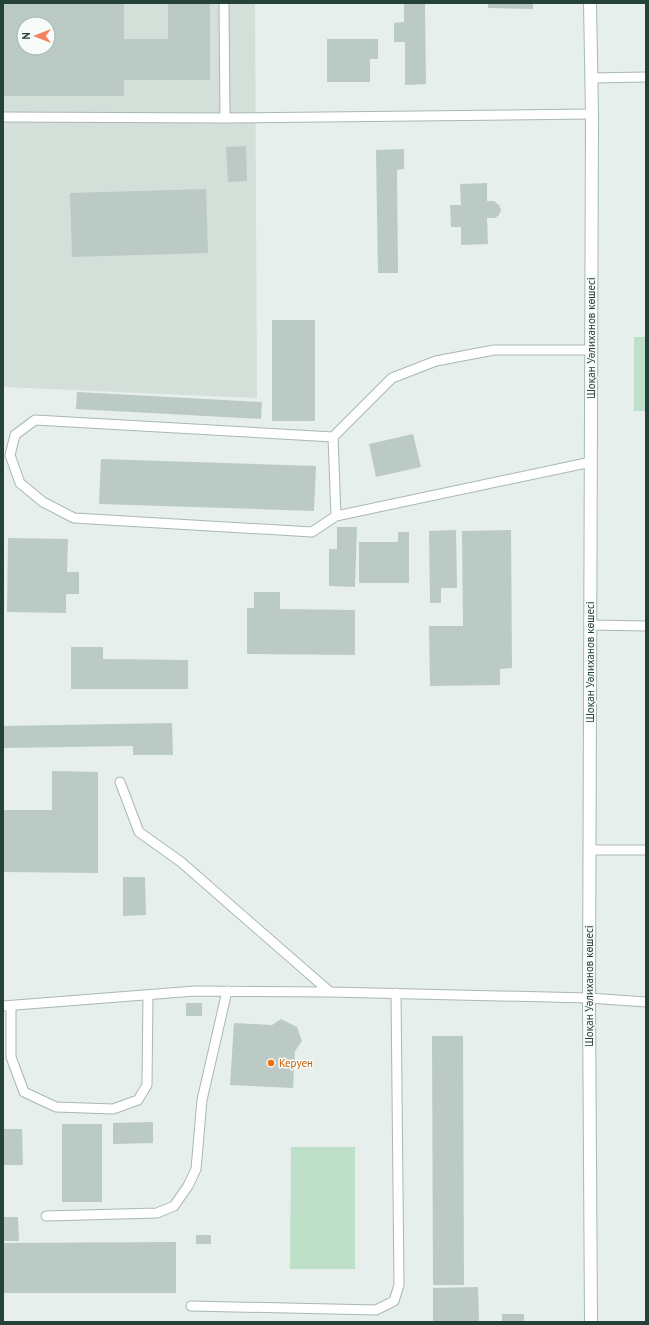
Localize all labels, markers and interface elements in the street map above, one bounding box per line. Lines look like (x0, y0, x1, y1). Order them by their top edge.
north arrow (16, 16, 56, 56)
text: N (19, 32, 33, 40)
street label: Шоқан Уәлиханов көшесі (584, 277, 598, 399)
street label: Шоқан Уәлиханов көшесі (583, 601, 597, 723)
street label: Шоқан Уәлиханов көшесі (582, 925, 596, 1047)
place label: Керуен (279, 1056, 313, 1070)
marker: Керуен (266, 1058, 276, 1068)

